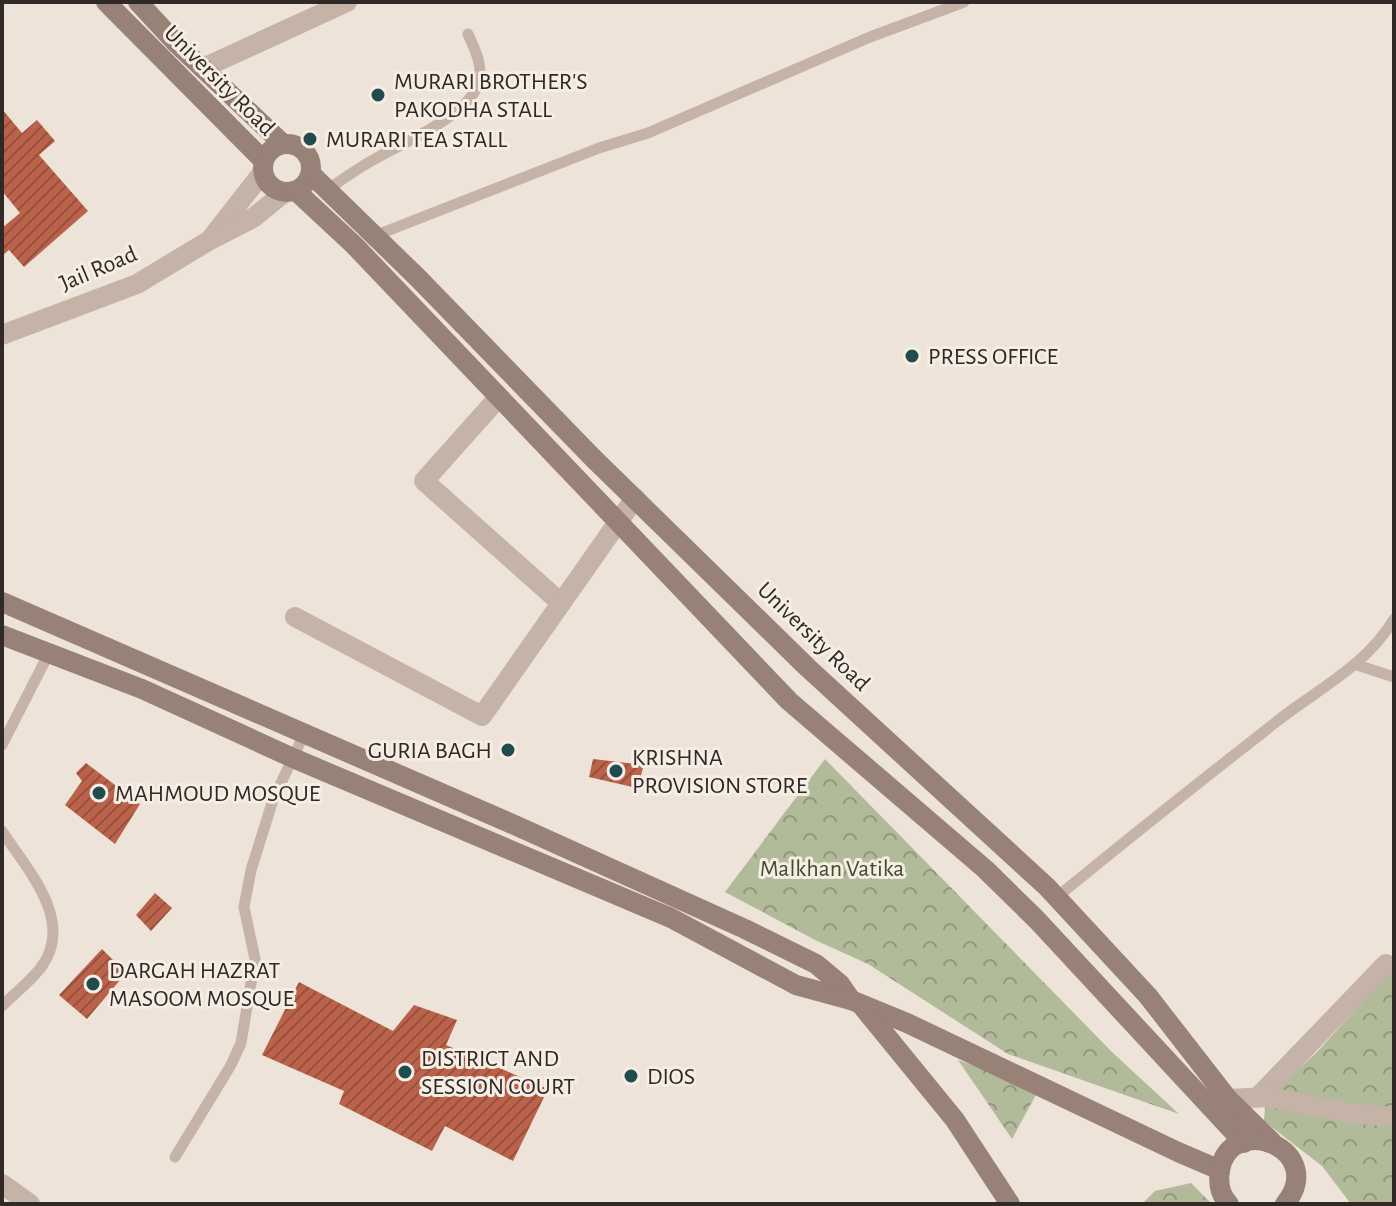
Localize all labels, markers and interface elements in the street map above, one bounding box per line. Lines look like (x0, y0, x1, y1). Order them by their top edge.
street label: University Road (159, 21, 279, 141)
place label: MURARI BROTHER'S PAKODHA STALL (394, 70, 588, 122)
marker: MURARI BROTHER'S PAKODHA STALL (369, 86, 387, 104)
place label: MURARI TEA STALL (326, 128, 507, 152)
marker: MURARI TEA STALL (301, 130, 319, 148)
street label: Jail Road (56, 242, 141, 296)
place label: PRESS OFFICE (928, 345, 1059, 369)
marker: PRESS OFFICE (903, 347, 921, 365)
street label: University Road (753, 578, 874, 696)
place label: GURIA BAGH (368, 739, 492, 763)
marker: GURIA BAGH (499, 741, 517, 759)
place label: KRISHNA PROVISION STORE (632, 746, 808, 798)
marker: KRISHNA PROVISION STORE (607, 762, 625, 780)
place label: MAHMOUD MOSQUE (115, 782, 321, 806)
marker: MAHMOUD MOSQUE (90, 784, 108, 802)
park label: Malkhan Vatika (760, 857, 904, 881)
place label: DARGAH HAZRAT MASOOM MOSQUE (109, 959, 294, 1011)
marker: DARGAH HAZRAT MASOOM MOSQUE (84, 975, 102, 993)
place label: DISTRICT AND SESSION COURT (421, 1047, 575, 1099)
marker: DISTRICT AND SESSION COURT (396, 1063, 414, 1081)
place label: DIOS (647, 1065, 695, 1089)
marker: DIOS (622, 1067, 640, 1085)

